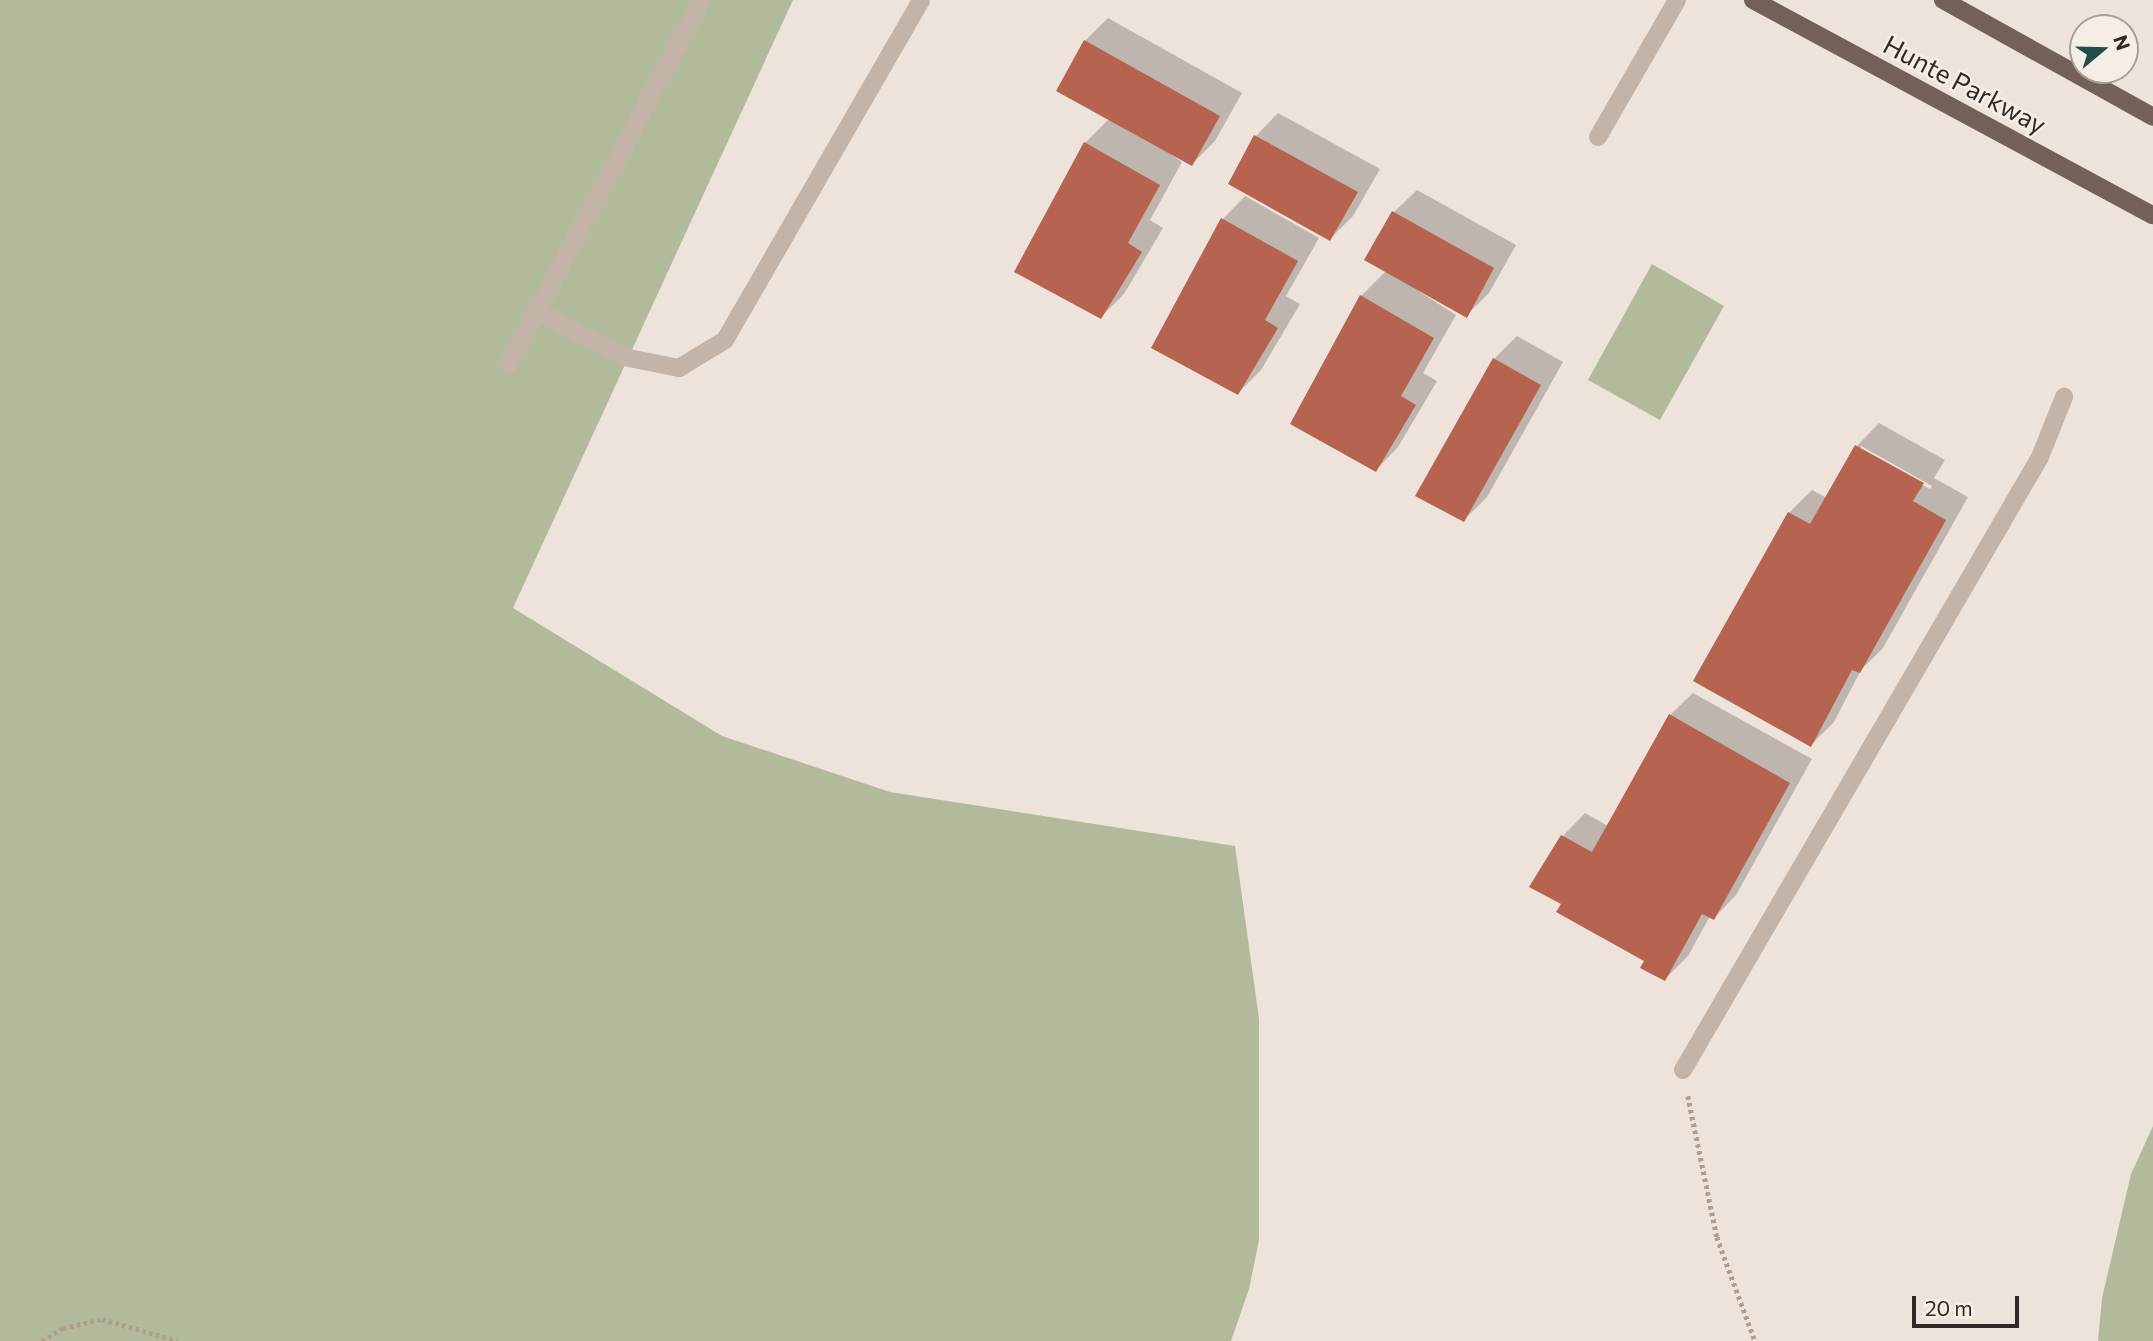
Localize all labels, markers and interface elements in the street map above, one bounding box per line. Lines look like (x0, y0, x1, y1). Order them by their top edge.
north arrow (2069, 14, 2139, 84)
street label: Hunte Parkway (1878, 28, 2052, 140)
text: N (2109, 32, 2136, 53)
scale bar (1915, 1282, 2022, 1326)
text: 20 m (1925, 1295, 1973, 1320)

